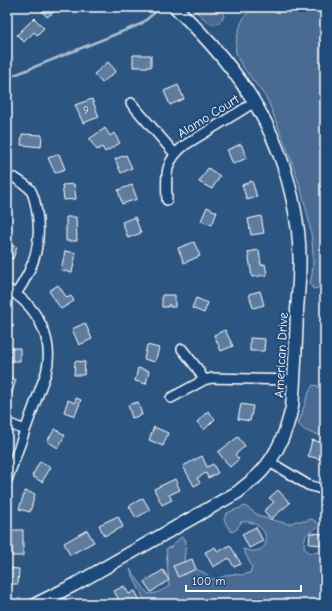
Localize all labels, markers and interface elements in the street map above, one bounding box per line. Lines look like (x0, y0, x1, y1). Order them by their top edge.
street label: Alamo Court (175, 91, 243, 141)
house number: 9 (83, 104, 89, 117)
street label: American Drive (271, 311, 291, 398)
scale bar (186, 567, 301, 593)
text: 100 m (192, 574, 225, 588)

